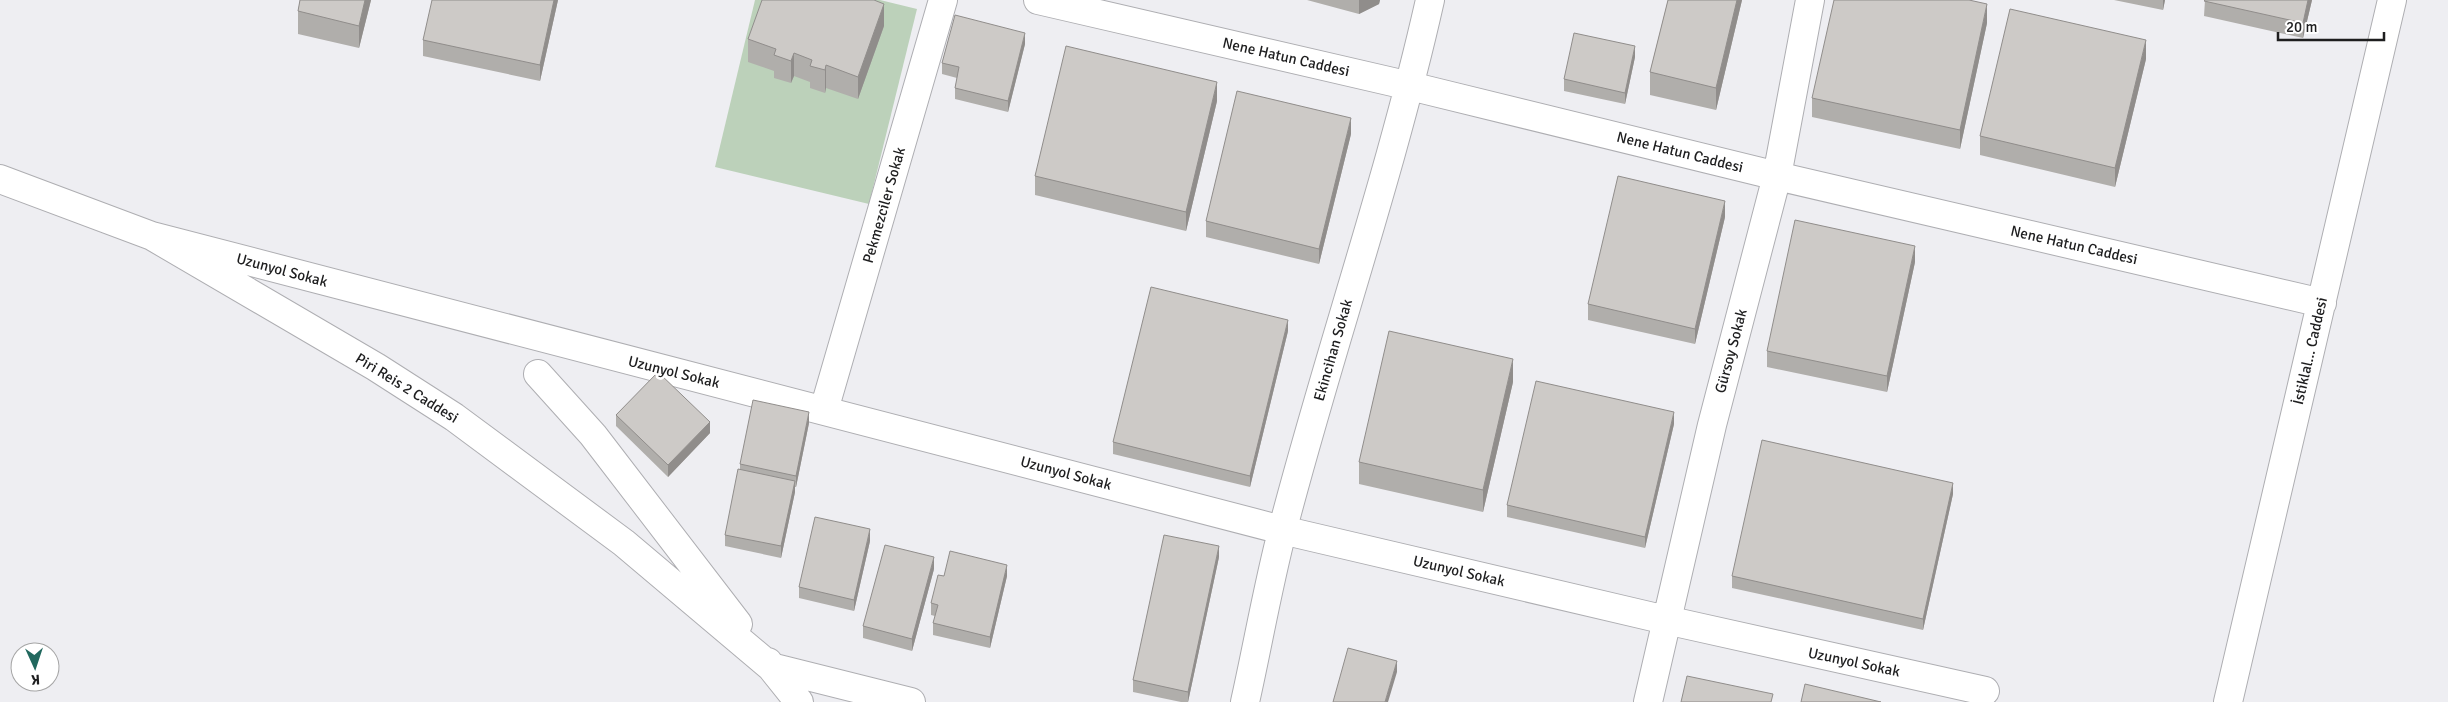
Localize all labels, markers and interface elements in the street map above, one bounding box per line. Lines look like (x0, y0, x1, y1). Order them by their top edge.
scale bar (2278, 10, 2384, 42)
text: 20 m (2286, 18, 2317, 36)
street label: Nene Hatun Caddesi (1221, 34, 1351, 80)
street label: Nene Hatun Caddesi (1615, 128, 1745, 176)
street label: Pekmezciler Sokak (859, 145, 909, 265)
street label: Nene Hatun Caddesi (2009, 222, 2139, 268)
street label: Uzunyol Sokak (234, 249, 330, 291)
street label: İstiklal... Caddesi (2289, 295, 2331, 407)
street label: Ekincihan Sokak (1310, 296, 1356, 403)
street label: Gürsoy Sokak (1711, 306, 1751, 395)
street label: Piri Reis 2 Caddesi (352, 349, 462, 427)
street label: Uzunyol Sokak (626, 352, 722, 392)
street label: Uzunyol Sokak (1018, 452, 1114, 494)
street label: Uzunyol Sokak (1411, 552, 1507, 590)
north arrow (10, 642, 60, 692)
street label: Uzunyol Sokak (1806, 643, 1902, 681)
text: K (31, 671, 40, 688)

